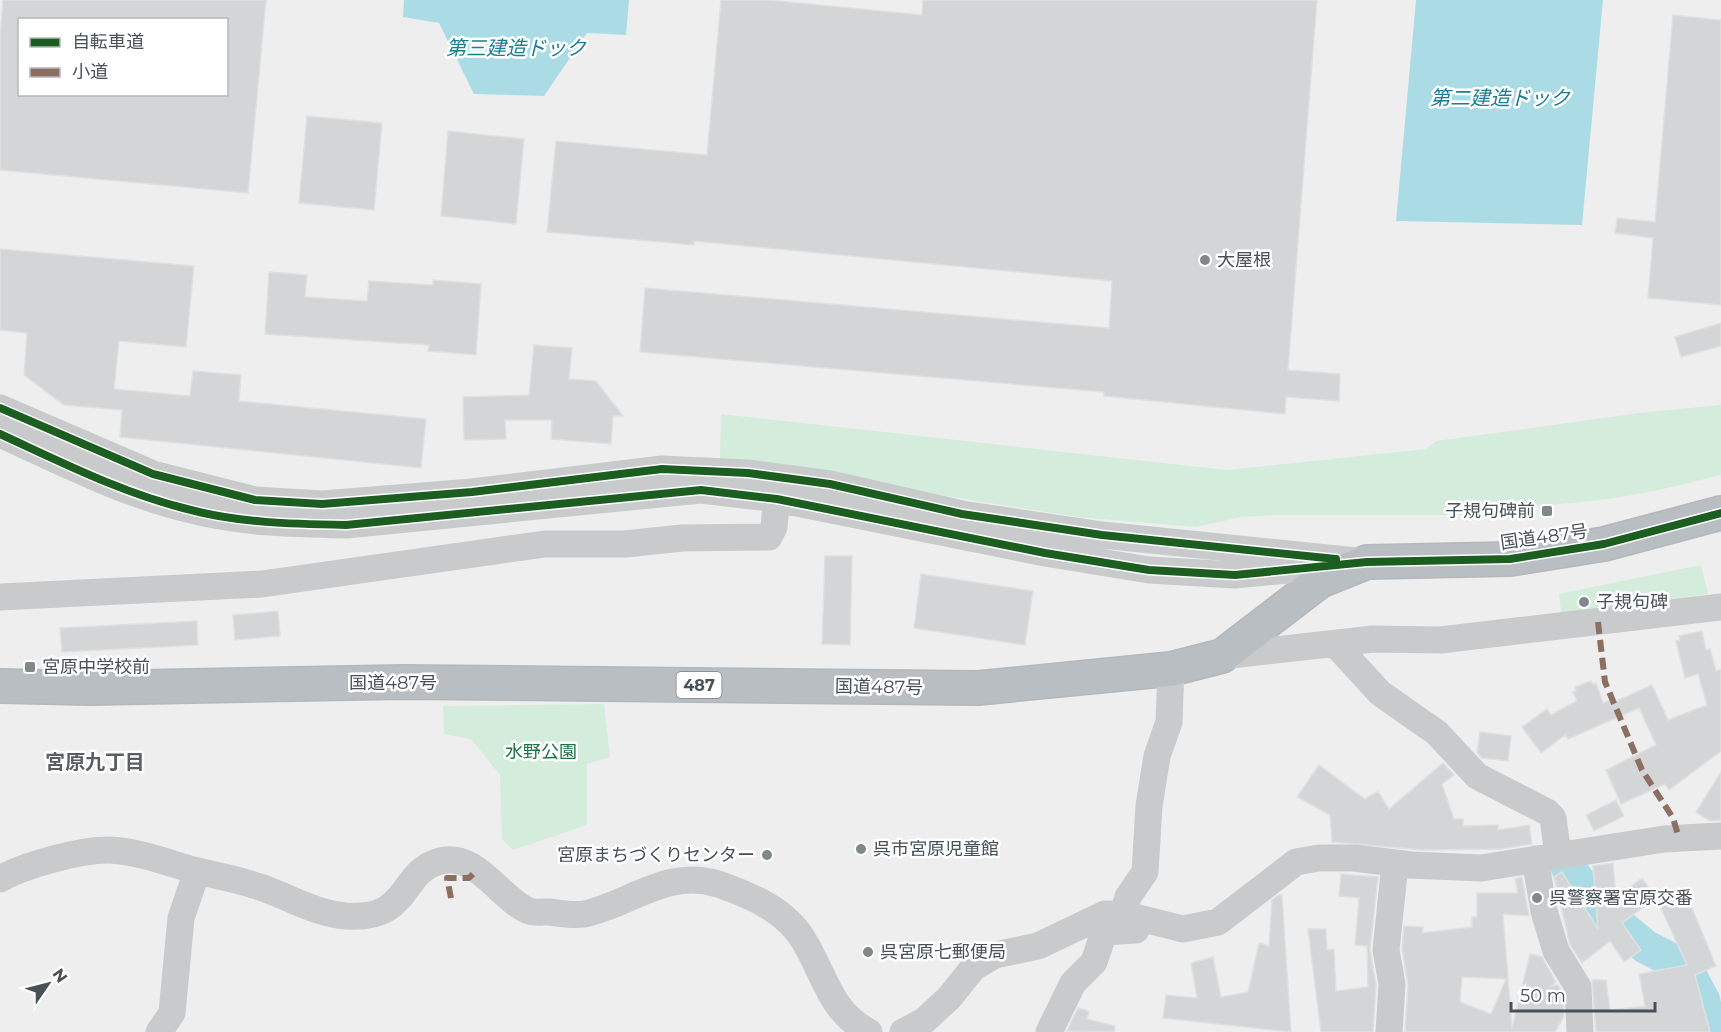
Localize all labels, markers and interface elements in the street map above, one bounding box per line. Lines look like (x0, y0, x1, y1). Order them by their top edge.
legend (18, 18, 228, 96)
text: 自転車道 (72, 31, 144, 53)
water label: 第三建造ドック (446, 36, 587, 60)
text: 小道 (72, 61, 108, 83)
water label: 第二建造ドック (1430, 86, 1571, 110)
place label: 大屋根 (1217, 249, 1271, 271)
marker: 大屋根 (1198, 253, 1212, 267)
place label: 子規句碑前 (1445, 500, 1535, 522)
marker: 子規句碑前 (1540, 504, 1554, 518)
street label: 国道487号 (1499, 520, 1589, 554)
place label: 子規句碑 (1596, 591, 1668, 613)
marker: 子規句碑 (1577, 595, 1591, 609)
place label: 宮原中学校前 (42, 656, 150, 678)
marker: 宮原中学校前 (23, 660, 37, 674)
street label: 国道487号 (349, 672, 437, 694)
road number: 487 (676, 672, 722, 698)
street label: 国道487号 (835, 675, 923, 699)
park label: 水野公園 (505, 741, 577, 763)
district label: 宮原九丁目 (45, 750, 145, 774)
place label: 呉市宮原児童館 (873, 838, 999, 860)
marker: 呉市宮原児童館 (854, 842, 868, 856)
place label: 宮原まちづくりセンター (557, 844, 755, 866)
marker: 宮原まちづくりセンター (760, 848, 774, 862)
place label: 呉警察署宮原交番 (1549, 887, 1693, 909)
marker: 呉警察署宮原交番 (1530, 891, 1544, 905)
place label: 呉宮原七郵便局 (880, 941, 1006, 963)
marker: 呉宮原七郵便局 (861, 945, 875, 959)
north arrow (18, 954, 78, 1014)
text: N (48, 965, 71, 986)
scale bar (1511, 975, 1655, 1013)
text: 50 m (1520, 985, 1566, 1007)

